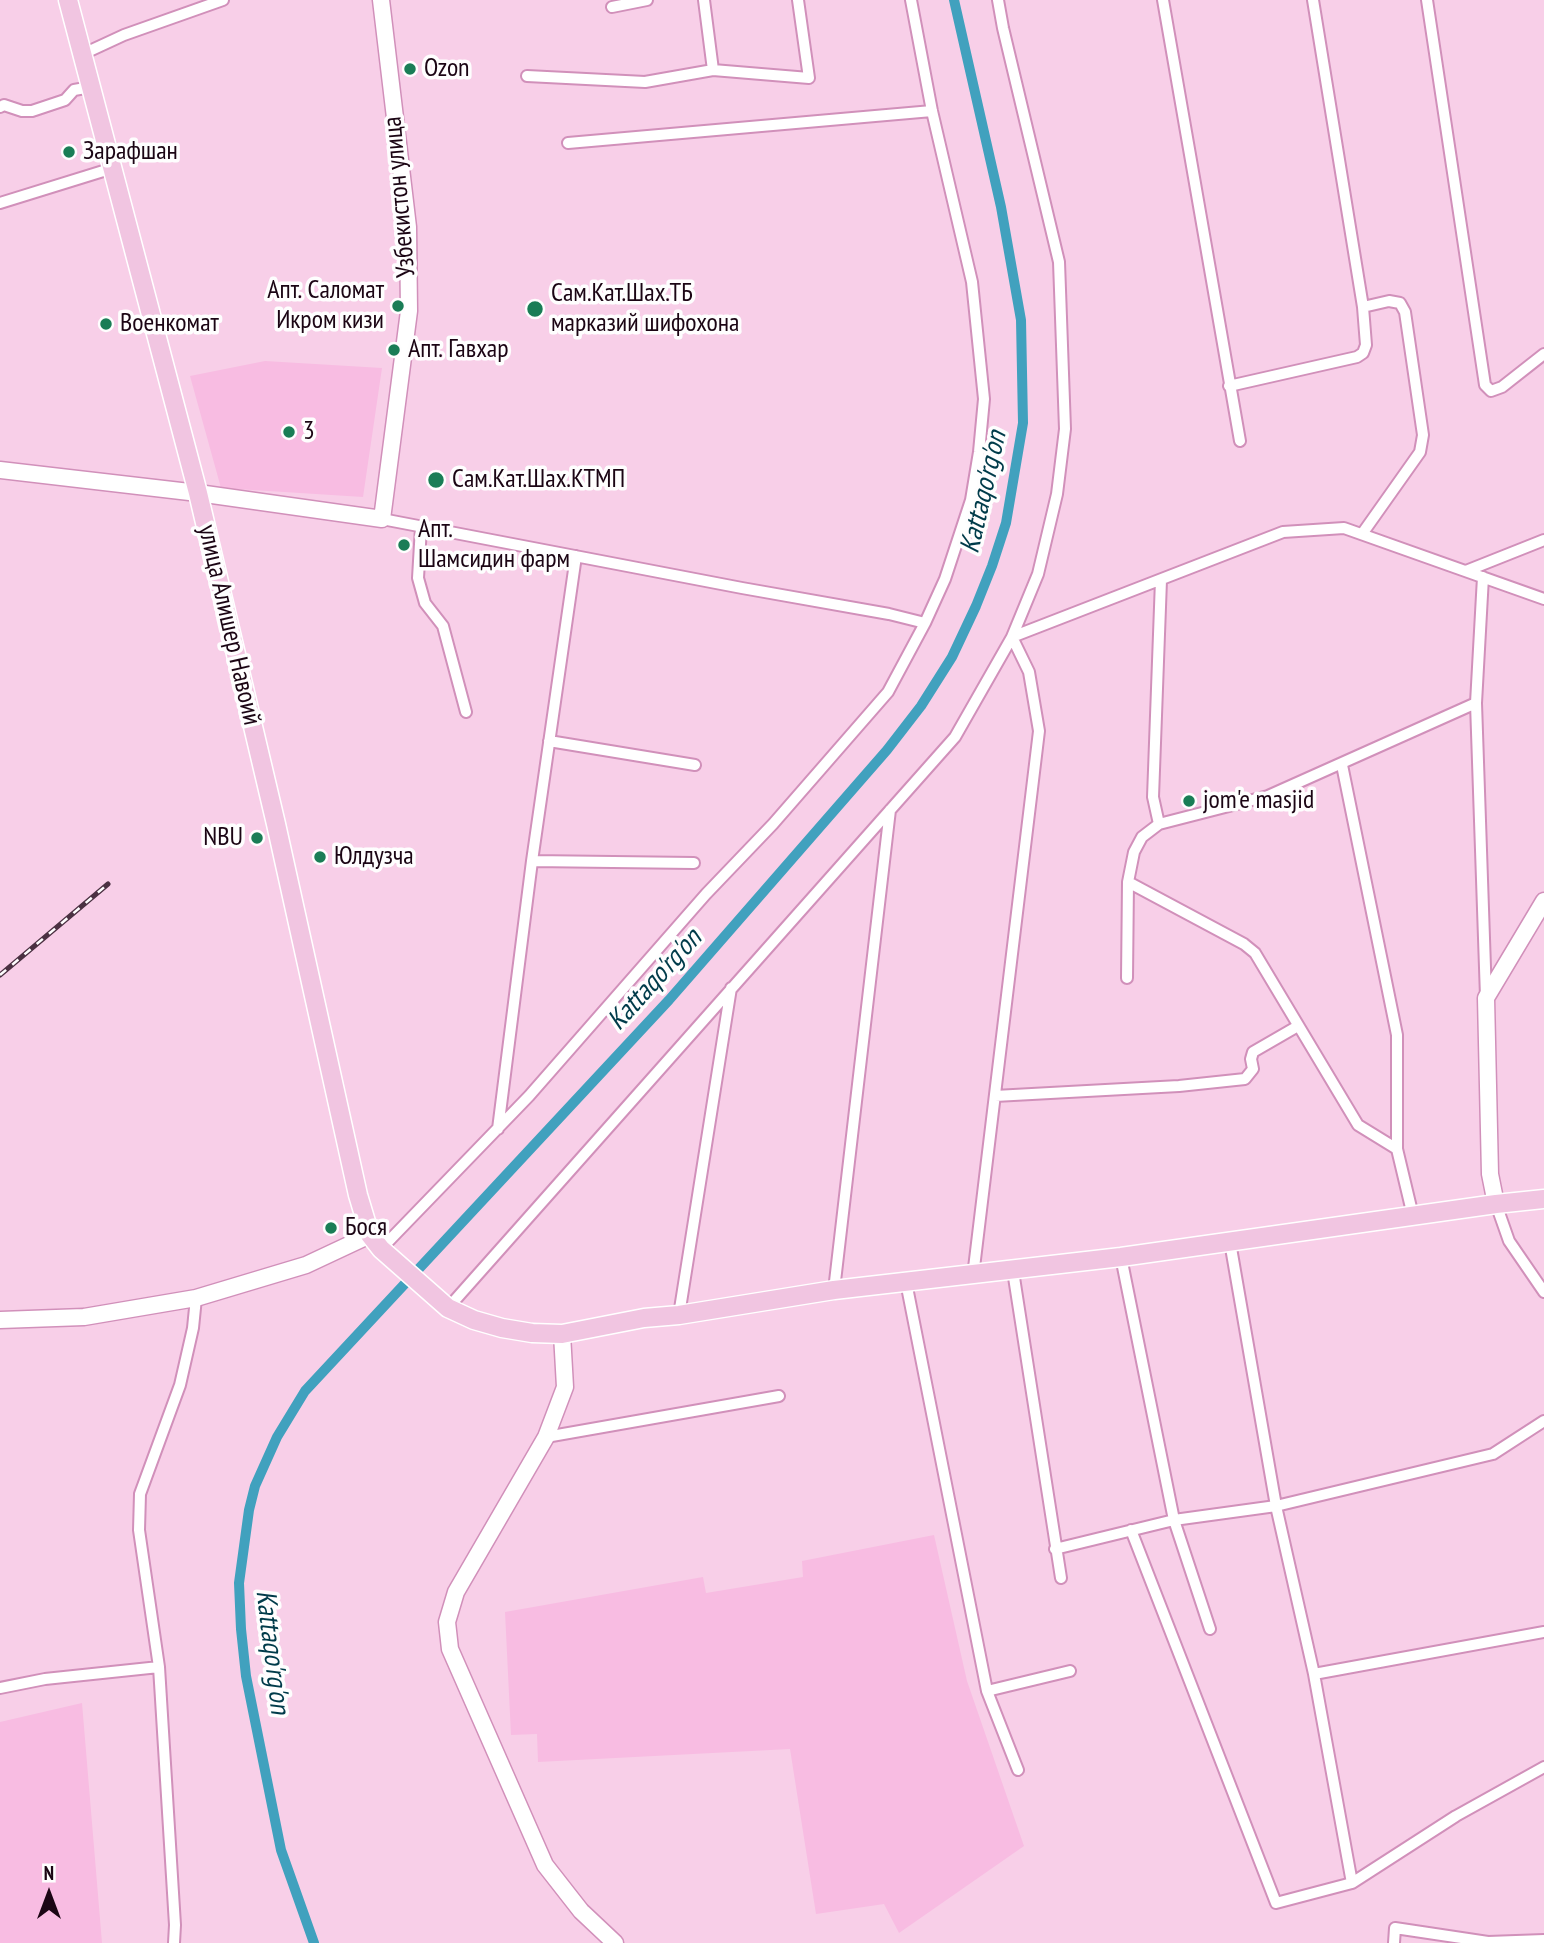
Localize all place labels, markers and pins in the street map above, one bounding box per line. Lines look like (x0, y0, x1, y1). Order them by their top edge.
place label: Ozon (424, 53, 470, 85)
marker: Ozon (402, 61, 418, 77)
place label: Зарафшан (83, 136, 178, 168)
marker: Зарафшан (61, 144, 77, 160)
place label: Апт. Саломат Икром кизи (267, 275, 384, 336)
place label: Сам.Кат.Шах.ТБ марказий шифохона (551, 278, 739, 340)
marker: Апт. Саломат Икром кизи (390, 298, 406, 314)
marker: Сам.Кат.Шах.ТБ марказий шифохона (525, 299, 545, 319)
place label: Военкомат (120, 308, 219, 340)
marker: Военкомат (98, 316, 114, 332)
place label: Апт. Гавхар (408, 334, 509, 366)
marker: Апт. Гавхар (386, 342, 402, 358)
place label: 3 (303, 416, 315, 448)
marker: 3 (281, 424, 297, 440)
place label: Сам.Кат.Шах.КТМП (452, 464, 625, 496)
marker: Сам.Кат.Шах.КТМП (426, 470, 446, 490)
place label: Апт. Шамсидин фарм (418, 514, 570, 576)
marker: Апт. Шамсидин фарм (396, 537, 412, 553)
place label: jom'e masjid (1203, 785, 1314, 817)
marker: jom'e masjid (1181, 793, 1197, 809)
place label: NBU (203, 822, 243, 854)
marker: NBU (249, 830, 265, 846)
place label: Юлдузча (334, 841, 414, 873)
marker: Юлдузча (312, 849, 328, 865)
place label: Бося (345, 1212, 387, 1244)
marker: Бося (323, 1220, 339, 1236)

